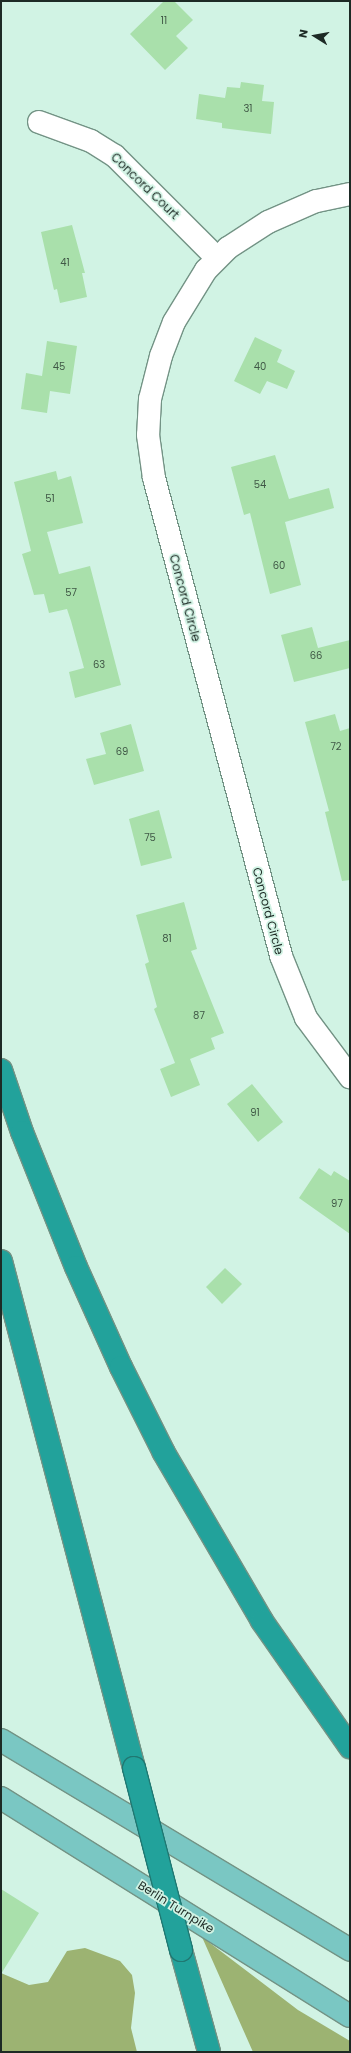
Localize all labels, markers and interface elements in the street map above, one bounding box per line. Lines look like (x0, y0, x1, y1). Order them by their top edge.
house number: 11 (161, 15, 167, 27)
north arrow (295, 16, 335, 56)
text: N (295, 28, 312, 39)
house number: 31 (243, 103, 253, 115)
street label: Concord Court (108, 150, 182, 222)
house number: 41 (60, 257, 70, 269)
house number: 45 (53, 361, 65, 373)
house number: 40 (254, 361, 266, 373)
house number: 54 (254, 479, 266, 491)
house number: 51 (45, 493, 55, 505)
street label: Concord Circle (166, 553, 204, 643)
house number: 60 (273, 560, 285, 572)
house number: 57 (65, 587, 77, 599)
house number: 66 (310, 650, 322, 662)
house number: 63 (93, 659, 105, 671)
house number: 72 (330, 741, 342, 753)
house number: 69 (116, 746, 128, 758)
house number: 75 (144, 832, 156, 844)
street label: Concord Circle (249, 866, 287, 956)
house number: 81 (162, 933, 172, 945)
house number: 87 (193, 1010, 205, 1022)
house number: 91 (250, 1107, 260, 1119)
house number: 97 (331, 1198, 343, 1210)
street label: Berlin Turnpike (135, 1878, 217, 1936)

